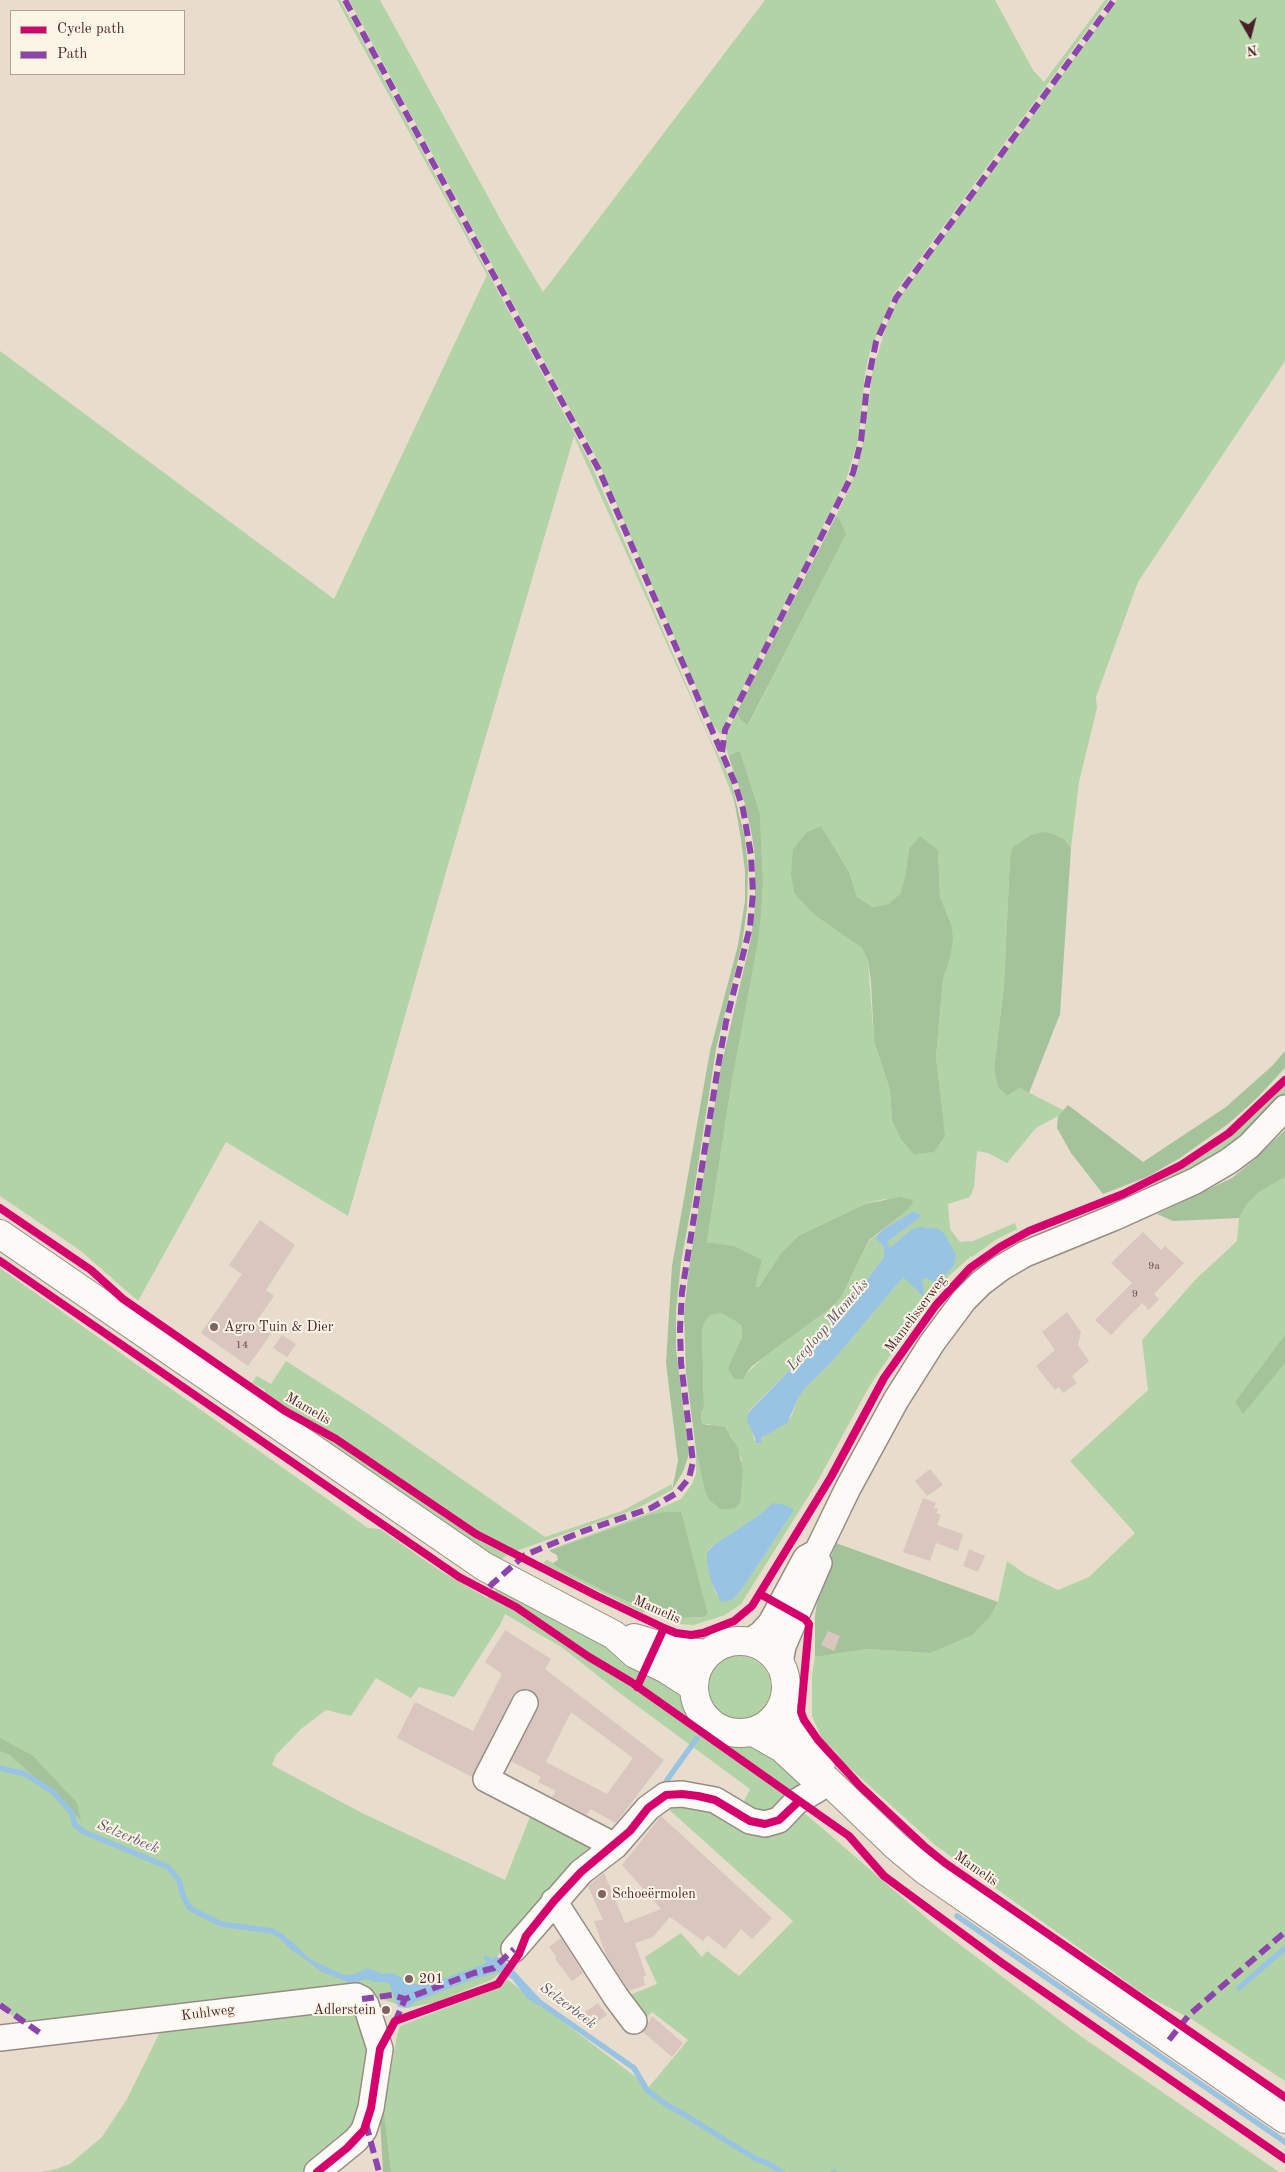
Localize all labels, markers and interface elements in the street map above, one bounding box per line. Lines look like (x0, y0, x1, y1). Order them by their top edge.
legend (10, 10, 185, 75)
north arrow (1225, 10, 1275, 60)
text: Cycle path (57, 22, 125, 37)
text: N (1246, 42, 1258, 58)
text: Path (57, 47, 87, 62)
house number: 9a (1148, 1259, 1160, 1273)
street label: Mamelisserweg (882, 1272, 950, 1356)
water label: Leegloop Mamelis (783, 1275, 873, 1375)
house number: 9 (1132, 1287, 1138, 1301)
place label: Agro Tuin & Dier (224, 1319, 333, 1335)
marker: Agro Tuin & Dier (208, 1321, 220, 1333)
house number: 14 (236, 1338, 248, 1352)
street label: Mamelis (282, 1389, 334, 1429)
street label: Mamelis (631, 1592, 683, 1628)
water label: Selzerbeek (94, 1816, 162, 1858)
street label: Mamelis (951, 1848, 1001, 1890)
place label: Schoeërmolen (612, 1886, 696, 1902)
marker: Schoeërmolen (596, 1888, 608, 1900)
place label: 201 (419, 1971, 443, 1987)
marker: 201 (403, 1973, 415, 1985)
water label: Selzerbeek (536, 1979, 600, 2033)
street label: Kuhlweg (180, 2001, 236, 2025)
place label: Adlerstein (313, 2002, 376, 2018)
marker: Adlerstein (380, 2004, 392, 2016)

